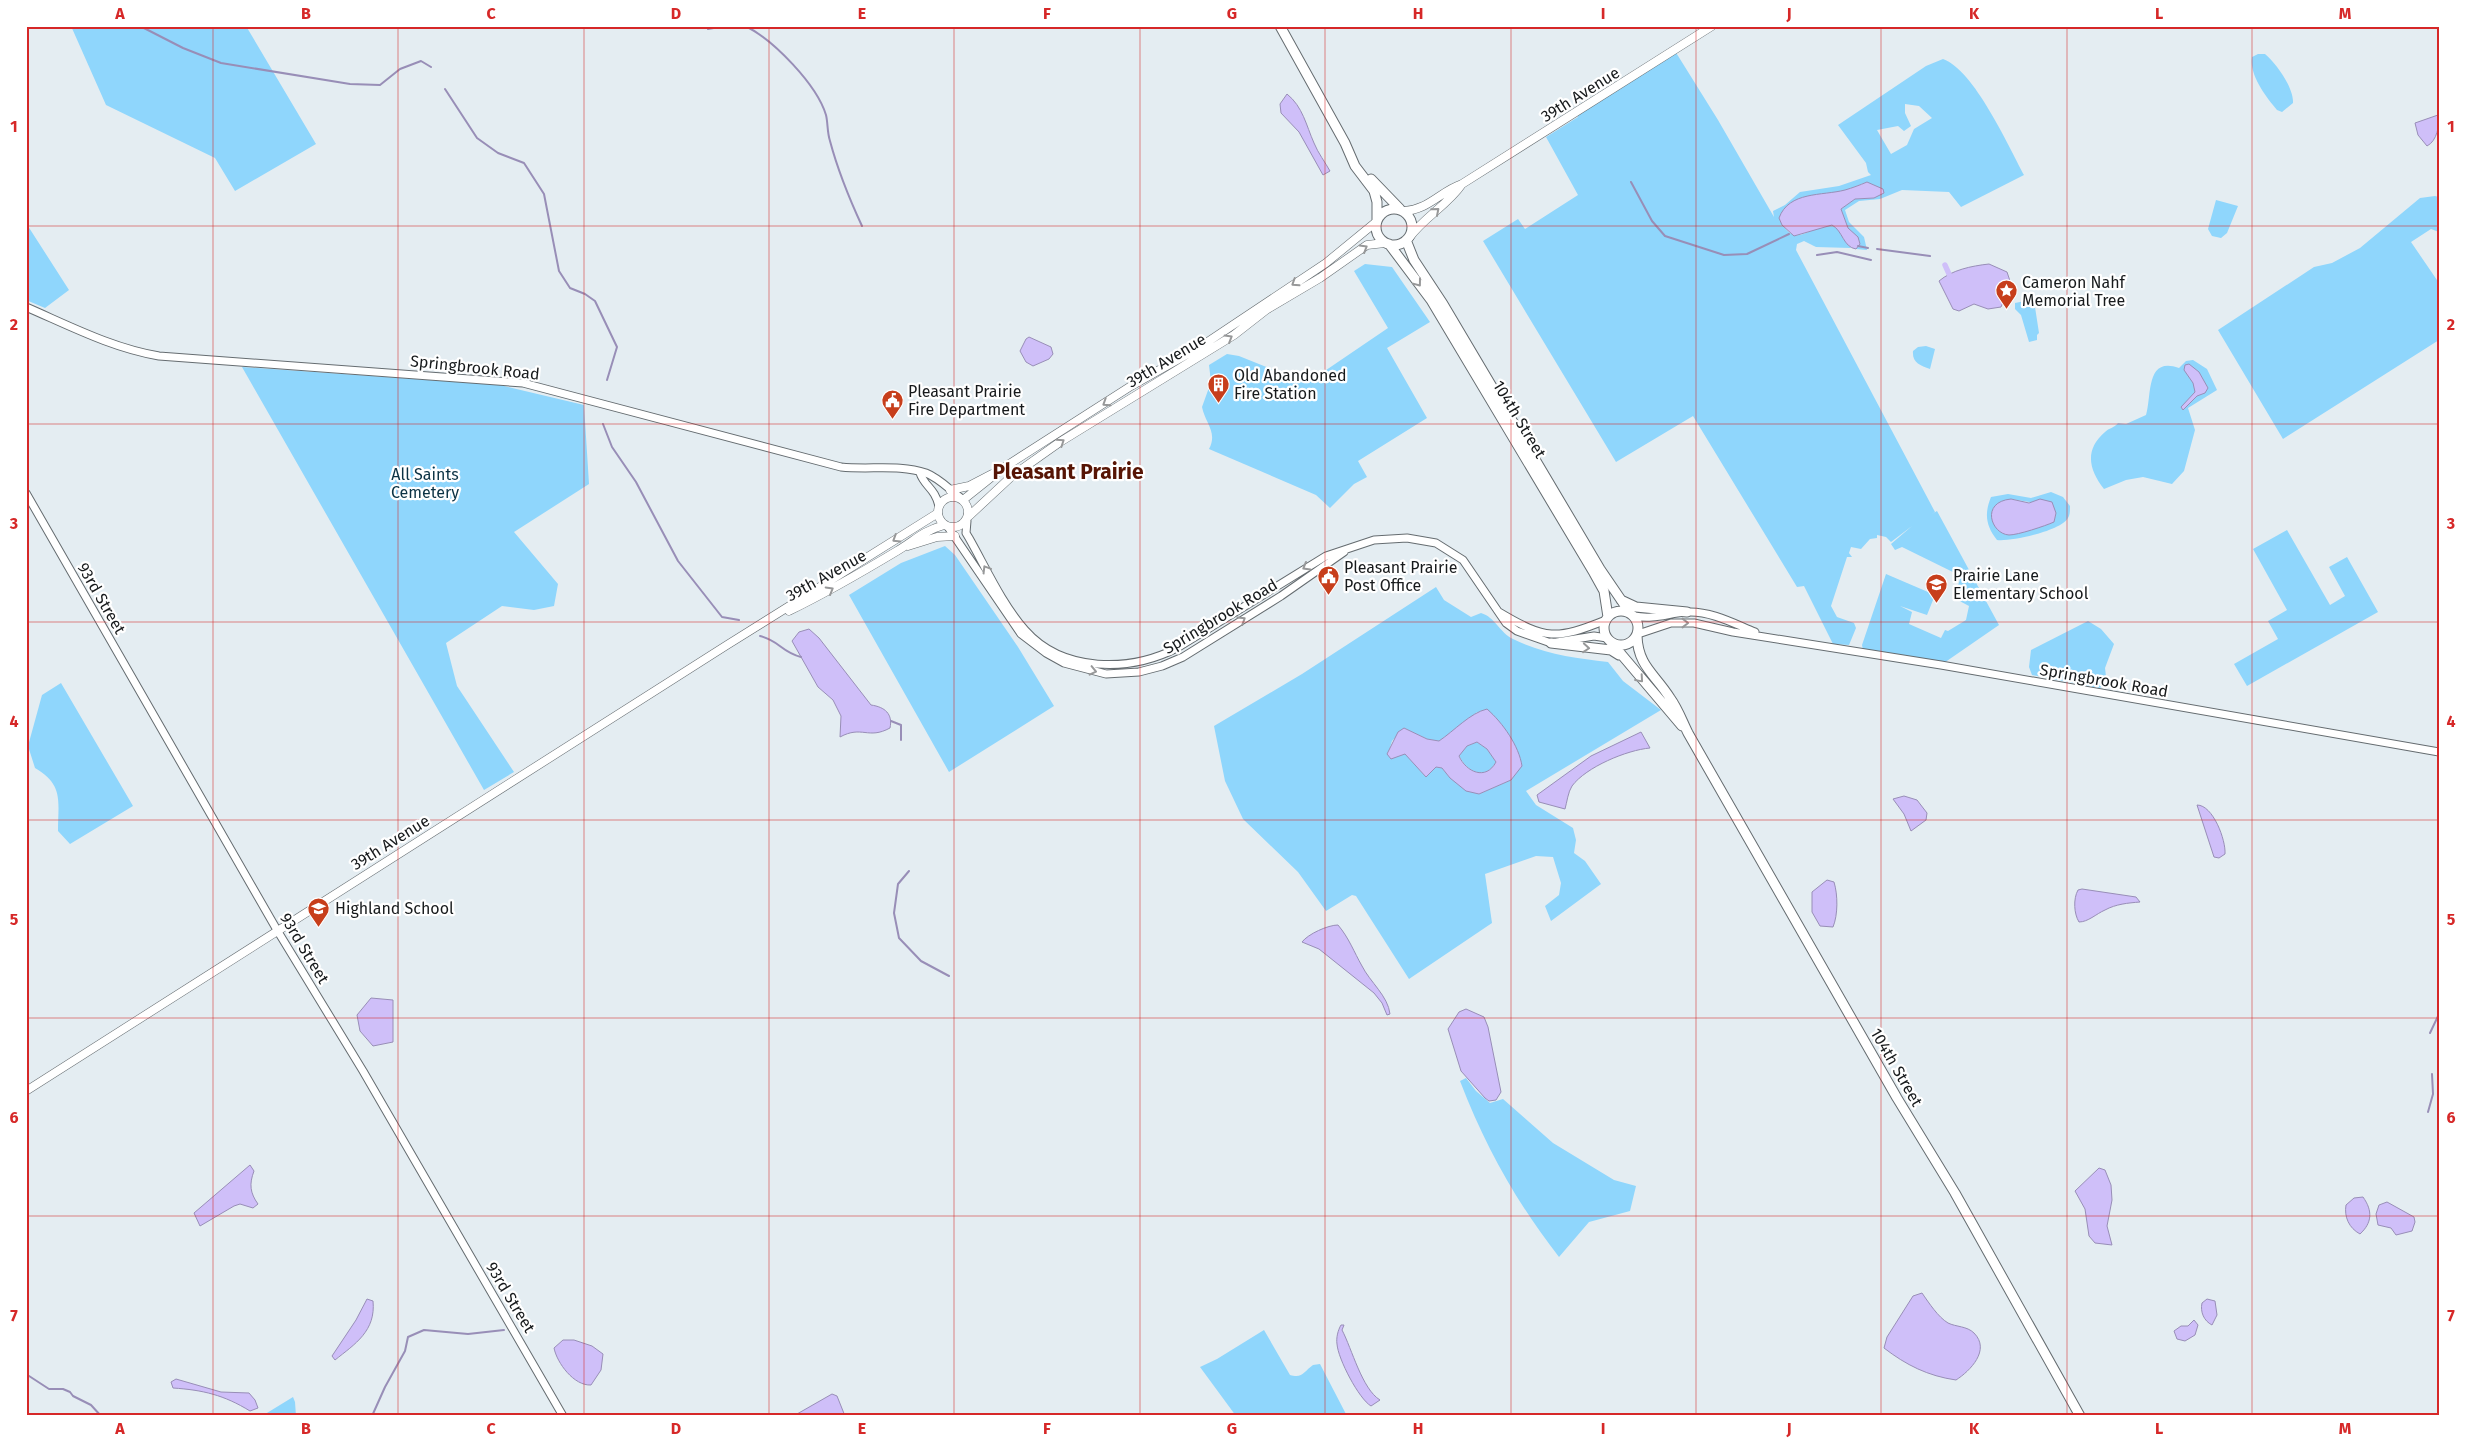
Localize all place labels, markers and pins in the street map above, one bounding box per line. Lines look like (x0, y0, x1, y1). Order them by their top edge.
place label: Cameron Nahf Memorial Tree (2022, 273, 2127, 310)
place icon: Cameron Nahf Memorial Tree (1994, 279, 2018, 310)
place label: Old Abandoned Fire Station (1234, 366, 1347, 403)
building icon: Old Abandoned Fire Station (1206, 372, 1230, 403)
place label: Pleasant Prairie Fire Department (908, 382, 1025, 419)
public building icon: Pleasant Prairie Fire Department (880, 388, 904, 419)
place label: Pleasant Prairie Post Office (1344, 558, 1457, 595)
public building icon: Pleasant Prairie Post Office (1316, 564, 1340, 595)
place label: Prairie Lane Elementary School (1953, 566, 2089, 603)
school or university icon: Prairie Lane Elementary School (1925, 572, 1949, 603)
school or university icon: Highland School (307, 896, 331, 927)
place label: Highland School (335, 899, 454, 918)

